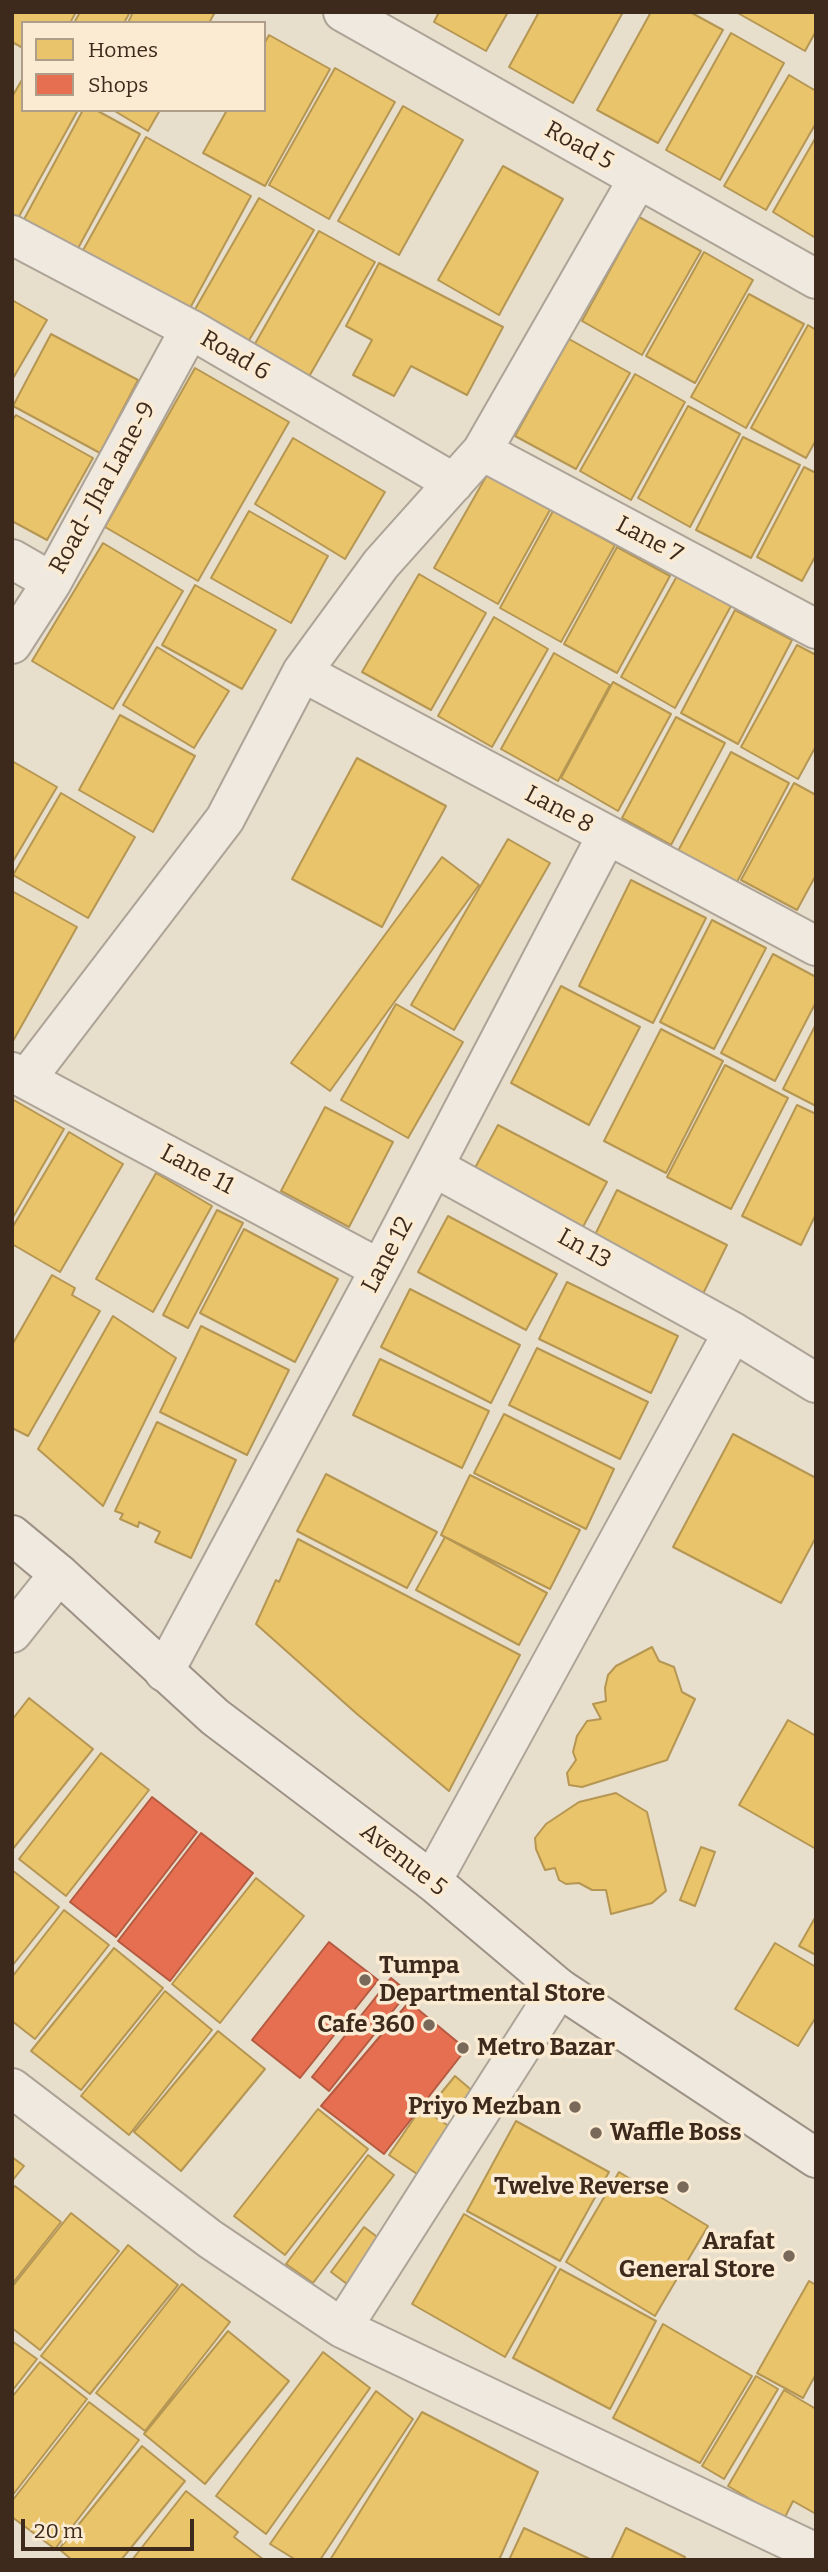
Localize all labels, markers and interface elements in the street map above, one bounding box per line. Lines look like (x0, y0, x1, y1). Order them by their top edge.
legend (21, 21, 266, 112)
text: Homes (88, 37, 158, 63)
text: Shops (88, 72, 148, 98)
street label: Road 5 (540, 115, 618, 177)
street label: Road 6 (195, 325, 275, 387)
street label: Road- Jha Lane-9 (44, 397, 162, 579)
street label: Lane 7 (611, 511, 687, 569)
street label: Lane 8 (520, 780, 598, 840)
street label: Lane 11 (156, 1139, 238, 1201)
street label: Lane 12 (356, 1212, 420, 1298)
street label: Ln 13 (552, 1223, 616, 1275)
street label: Avenue 5 (354, 1817, 452, 1903)
place label: Tumpa Departmental Store (379, 1952, 605, 2008)
marker: Tumpa Departmental Store (357, 1972, 373, 1988)
place label: Cafe 360 (317, 2011, 415, 2039)
marker: Cafe 360 (421, 2017, 437, 2033)
place label: Metro Bazar (477, 2034, 615, 2062)
marker: Metro Bazar (455, 2040, 471, 2056)
place label: Priyo Mezban (408, 2093, 561, 2121)
marker: Priyo Mezban (567, 2099, 583, 2115)
place label: Waffle Boss (610, 2119, 741, 2147)
marker: Waffle Boss (588, 2125, 604, 2141)
place label: Twelve Reverse (494, 2173, 669, 2201)
marker: Twelve Reverse (675, 2179, 691, 2195)
place label: Arafat General Store (619, 2228, 775, 2284)
marker: Arafat General Store (781, 2248, 797, 2264)
scale bar (24, 2506, 198, 2550)
text: 20 m (34, 2518, 83, 2544)

